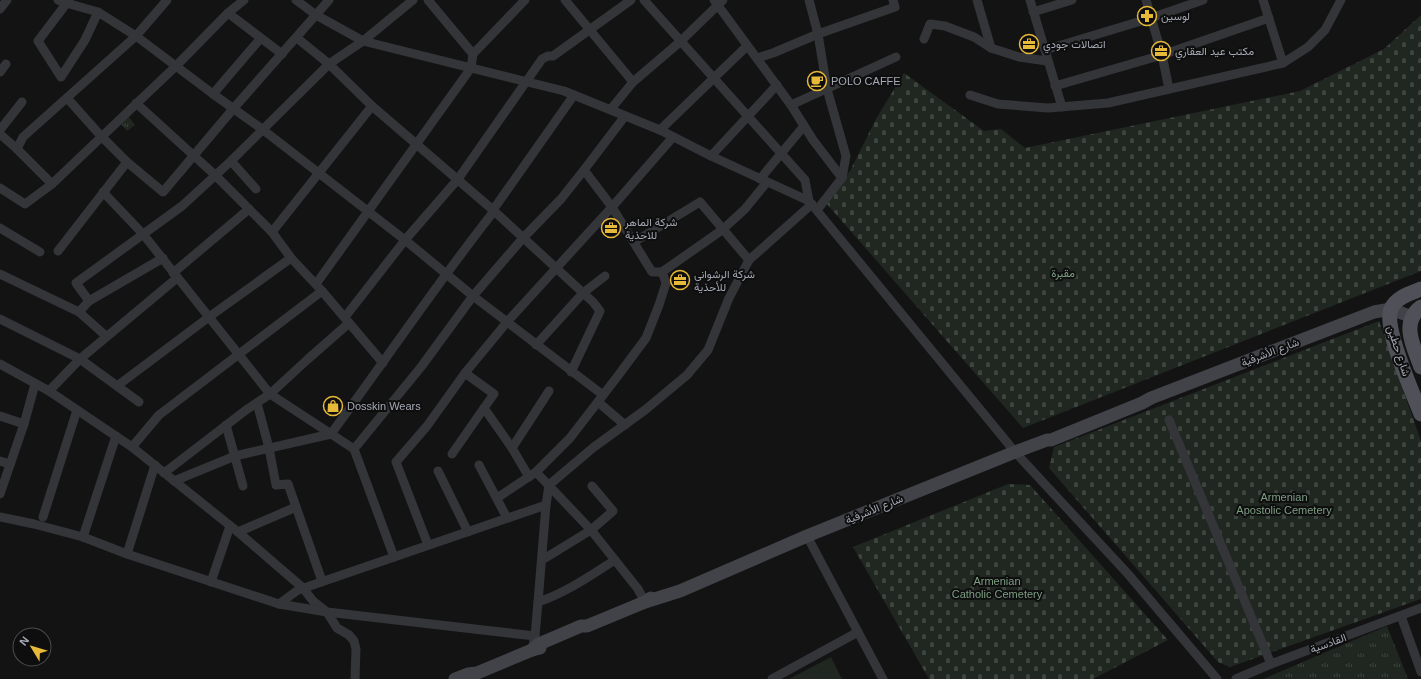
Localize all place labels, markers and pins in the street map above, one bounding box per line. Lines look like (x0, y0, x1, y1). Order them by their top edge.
pharmacy icon: لوسين (1136, 5, 1158, 27)
place label: لوسين (1161, 10, 1190, 23)
office icon: اتصالات جودي (1018, 33, 1040, 55)
place label: اتصالات جودي (1043, 38, 1105, 54)
office icon: مكتب عيد العقاري (1150, 40, 1172, 62)
place label: مكتب عيد العقاري (1175, 45, 1254, 61)
cafe icon: POLO CAFFE (806, 70, 828, 92)
place label: POLO CAFFE (831, 75, 901, 87)
place label: شركة الماهر للاحذية (624, 216, 678, 242)
office icon: شركة الماهر للاحذية (600, 217, 622, 239)
place label: شركة الرشواني للأحذية (694, 268, 755, 294)
office icon: شركة الرشواني للأحذية (669, 269, 691, 291)
shop icon: Dosskin Wears (322, 395, 344, 417)
place label: Dosskin Wears (347, 400, 421, 412)

